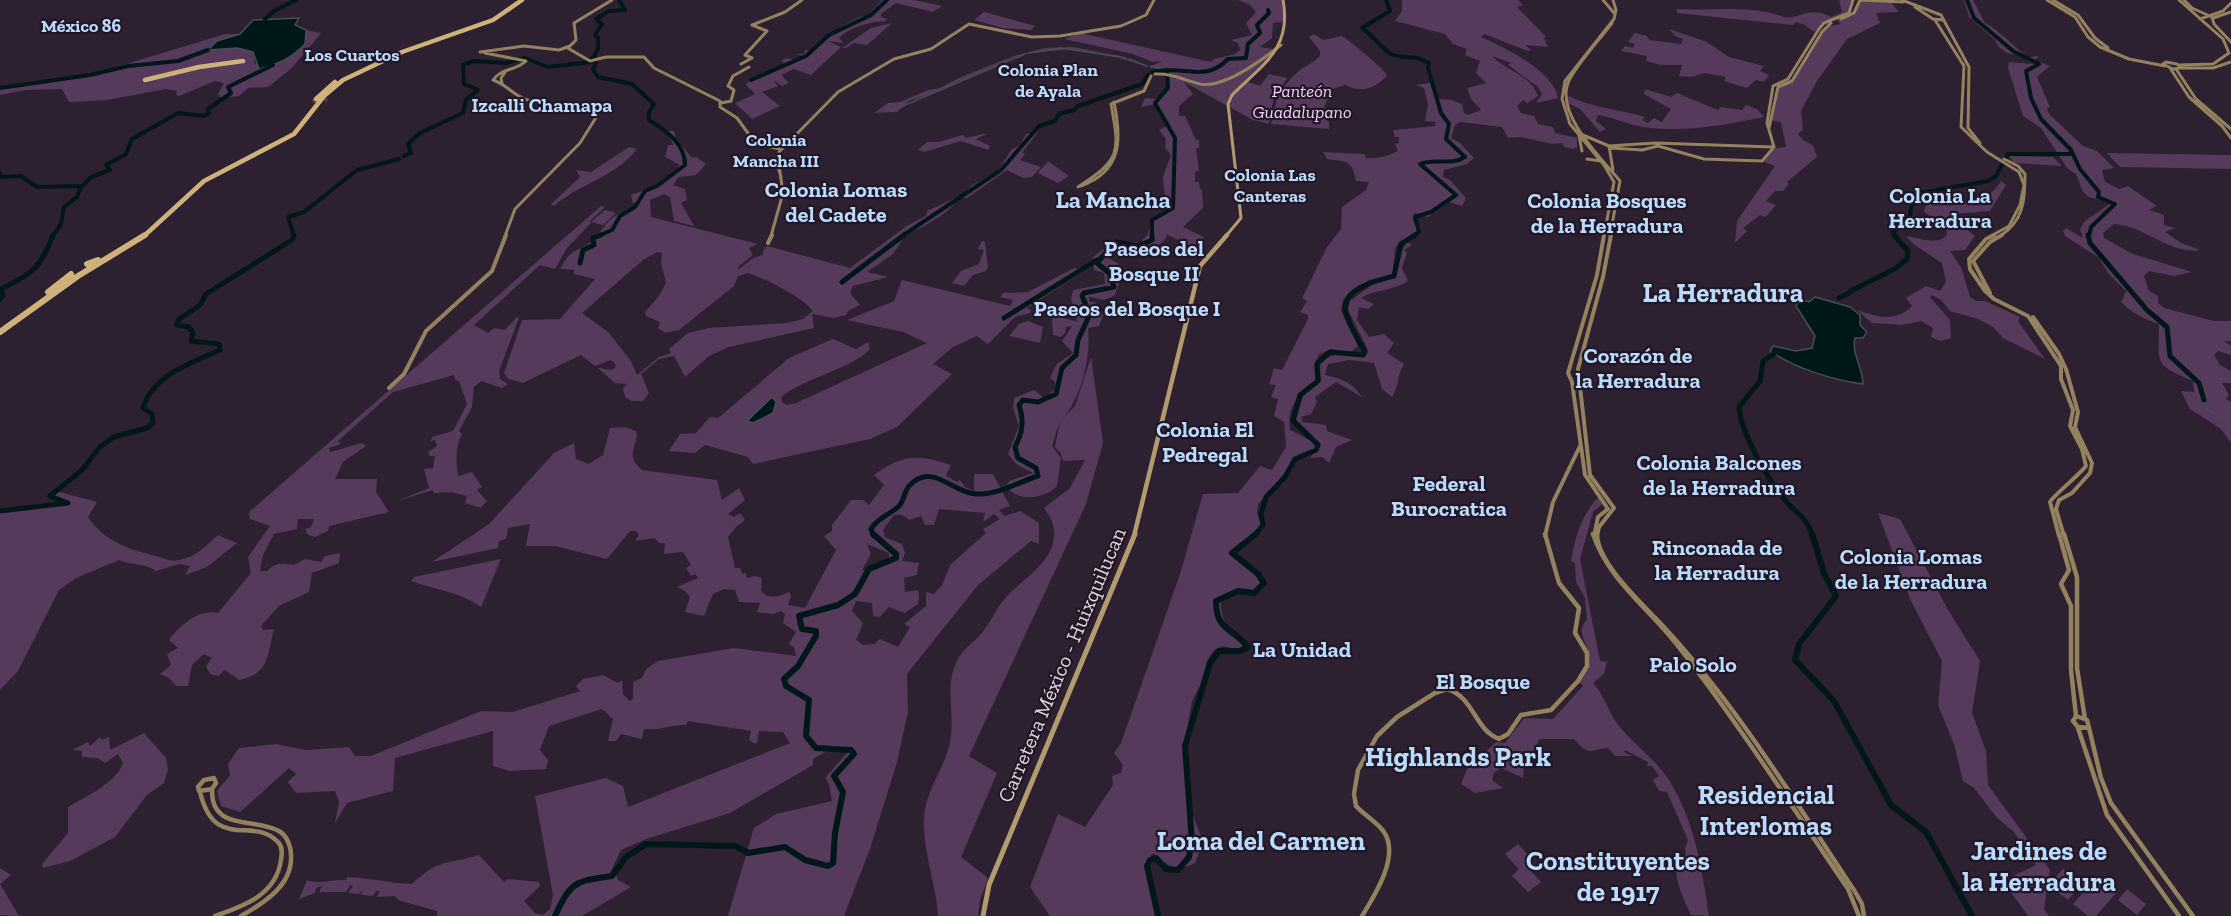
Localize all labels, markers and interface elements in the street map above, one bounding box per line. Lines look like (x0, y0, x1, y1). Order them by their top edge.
district label: México 86 (41, 15, 121, 37)
district label: Los Cuartos (304, 44, 400, 66)
district label: Colonia Plan de Ayala (998, 59, 1098, 102)
park label: Panteón Guadalupano (1252, 80, 1352, 123)
district label: Izcalli Chamapa (472, 93, 612, 117)
district label: Colonia Mancha III (733, 129, 819, 172)
district label: Colonia Las Canteras (1224, 164, 1316, 207)
district label: Colonia Lomas del Cadete (765, 176, 907, 228)
district label: Colonia La Herradura (1888, 182, 1992, 234)
district label: La Mancha (1055, 185, 1171, 214)
district label: Colonia Bosques de la Herradura (1527, 187, 1687, 239)
district label: Paseos del Bosque II (1104, 235, 1204, 287)
district label: La Herradura (1642, 277, 1804, 309)
district label: Paseos del Bosque I (1034, 295, 1220, 322)
district label: Corazón de la Herradura (1575, 342, 1701, 394)
district label: Colonia El Pedregal (1156, 416, 1254, 468)
district label: Colonia Balcones de la Herradura (1636, 449, 1802, 501)
district label: Federal Burocratica (1391, 470, 1507, 522)
street label: Carretera México - Huixquilucan (992, 524, 1131, 806)
district label: Rinconada de la Herradura (1652, 534, 1783, 586)
district label: Colonia Lomas de la Herradura (1835, 543, 1987, 595)
district label: La Unidad (1253, 636, 1352, 663)
district label: Palo Solo (1649, 651, 1737, 678)
district label: El Bosque (1436, 668, 1531, 695)
district label: Highlands Park (1365, 741, 1551, 773)
district label: Residencial Interlomas (1697, 779, 1835, 842)
district label: Loma del Carmen (1157, 825, 1365, 857)
district label: Jardines de la Herradura (1962, 835, 2116, 898)
district label: Constituyentes de 1917 (1526, 845, 1710, 908)

